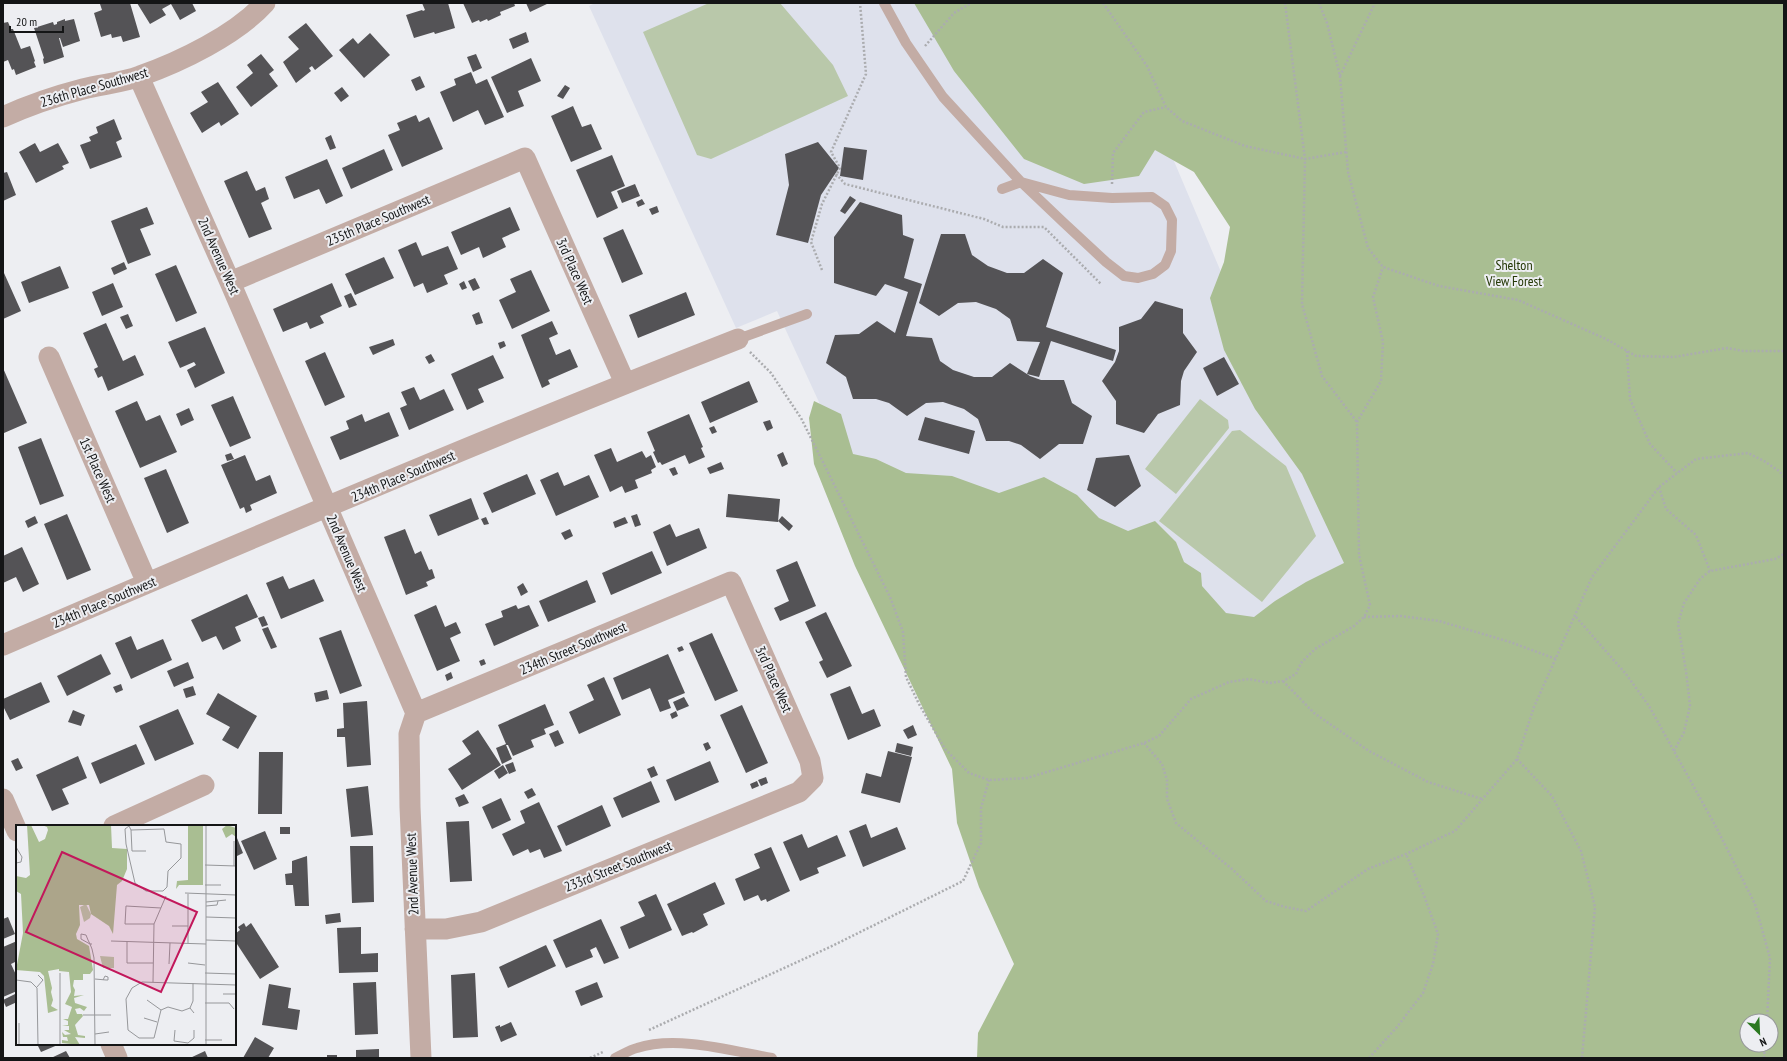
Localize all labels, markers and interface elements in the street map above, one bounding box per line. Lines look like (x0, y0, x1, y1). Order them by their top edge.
scale bar (10, 8, 63, 34)
text: 20 m (16, 14, 37, 29)
street label: 236th Place Southwest (38, 63, 150, 111)
street label: 235th Place Southwest (323, 190, 433, 250)
street label: 2nd Avenue West (194, 215, 244, 297)
street label: 3rd Place West (552, 235, 598, 307)
park label: Shelton View Forest (1485, 256, 1542, 290)
street label: 1st Place West (76, 435, 120, 506)
street label: 234th Place Southwest (348, 446, 458, 506)
street label: 2nd Avenue West (323, 511, 371, 595)
street label: 234th Place Southwest (49, 572, 159, 632)
street label: 234th Street Southwest (517, 617, 629, 679)
street label: 3rd Place West (751, 643, 797, 715)
inset map (16, 825, 236, 1045)
street label: 2nd Avenue West (402, 832, 422, 916)
street label: 233rd Street Southwest (562, 836, 675, 896)
north arrow (1739, 1013, 1779, 1053)
text: N (1757, 1035, 1769, 1050)

